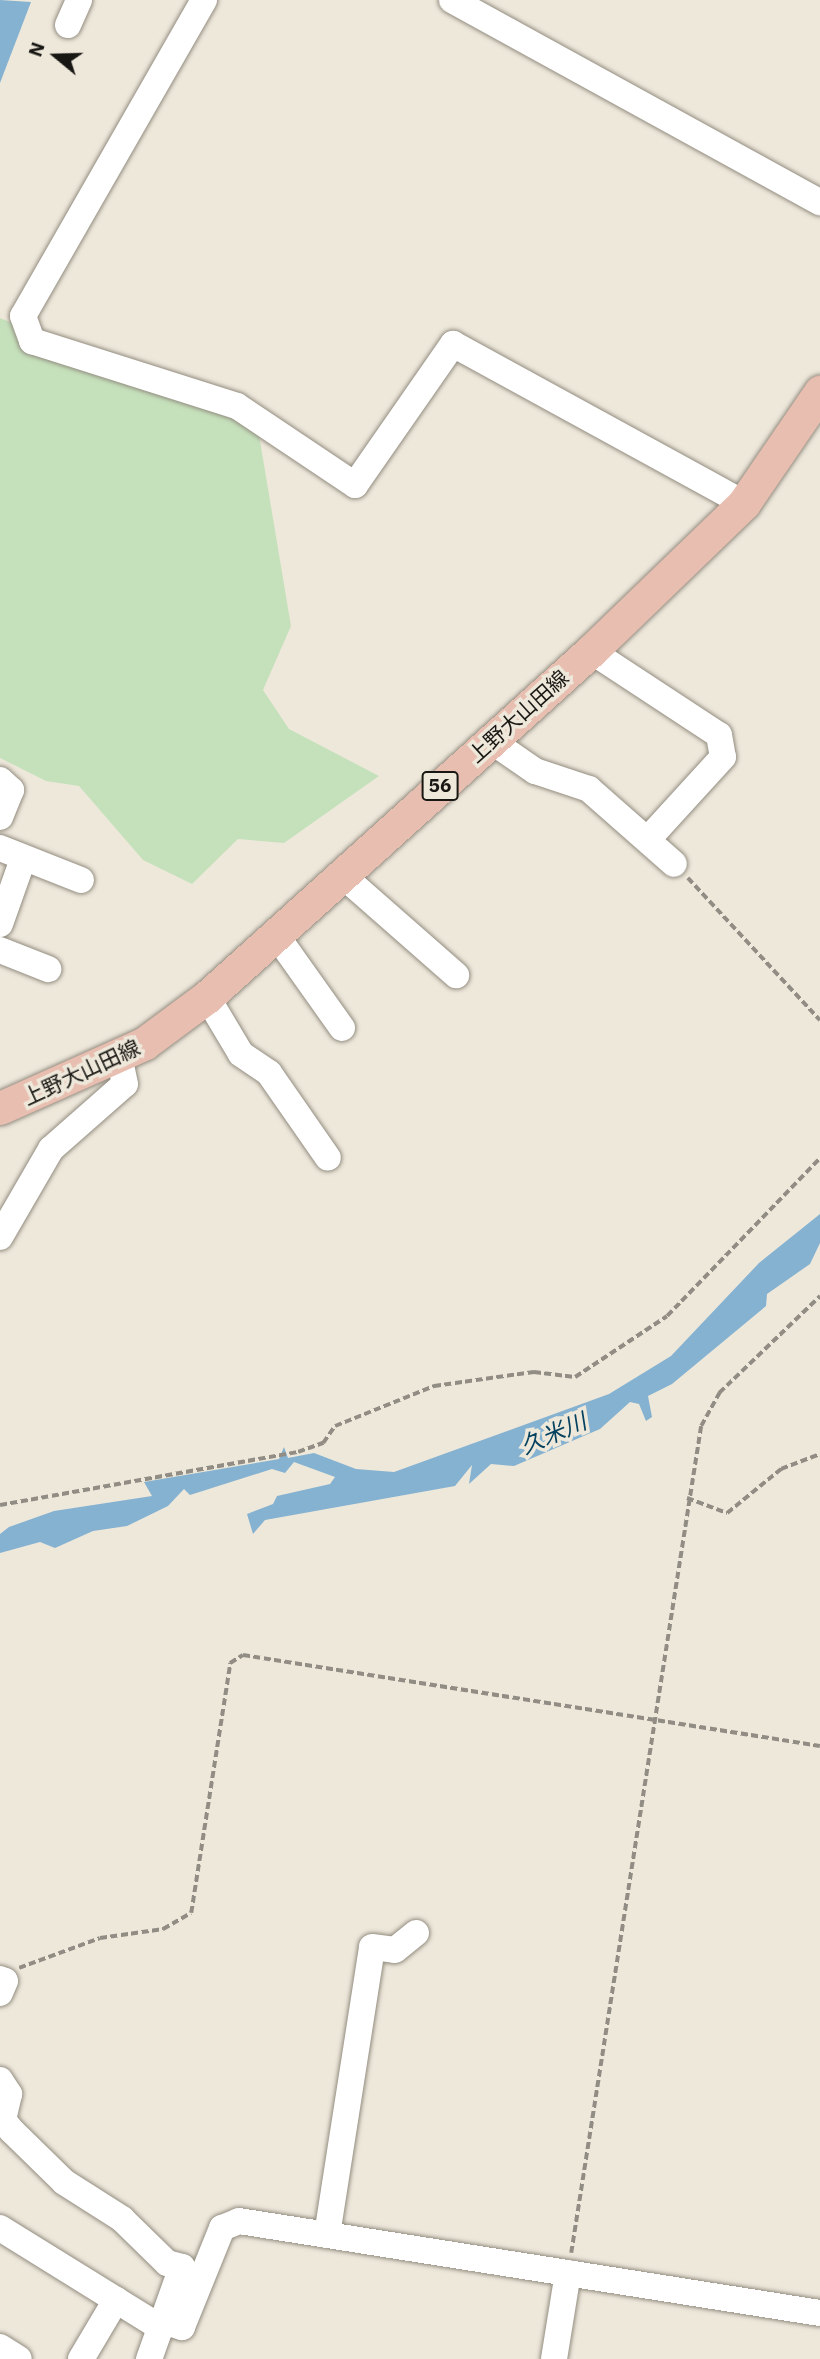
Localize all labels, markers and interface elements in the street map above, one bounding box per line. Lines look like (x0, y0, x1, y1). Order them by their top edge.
north arrow (21, 21, 91, 91)
text: N (23, 39, 50, 60)
street label: 上野大山田線 (463, 664, 573, 768)
road number: 56 (421, 771, 459, 802)
street label: 上野大山田線 (19, 1034, 143, 1110)
water label: 久米川 (516, 1407, 590, 1459)

